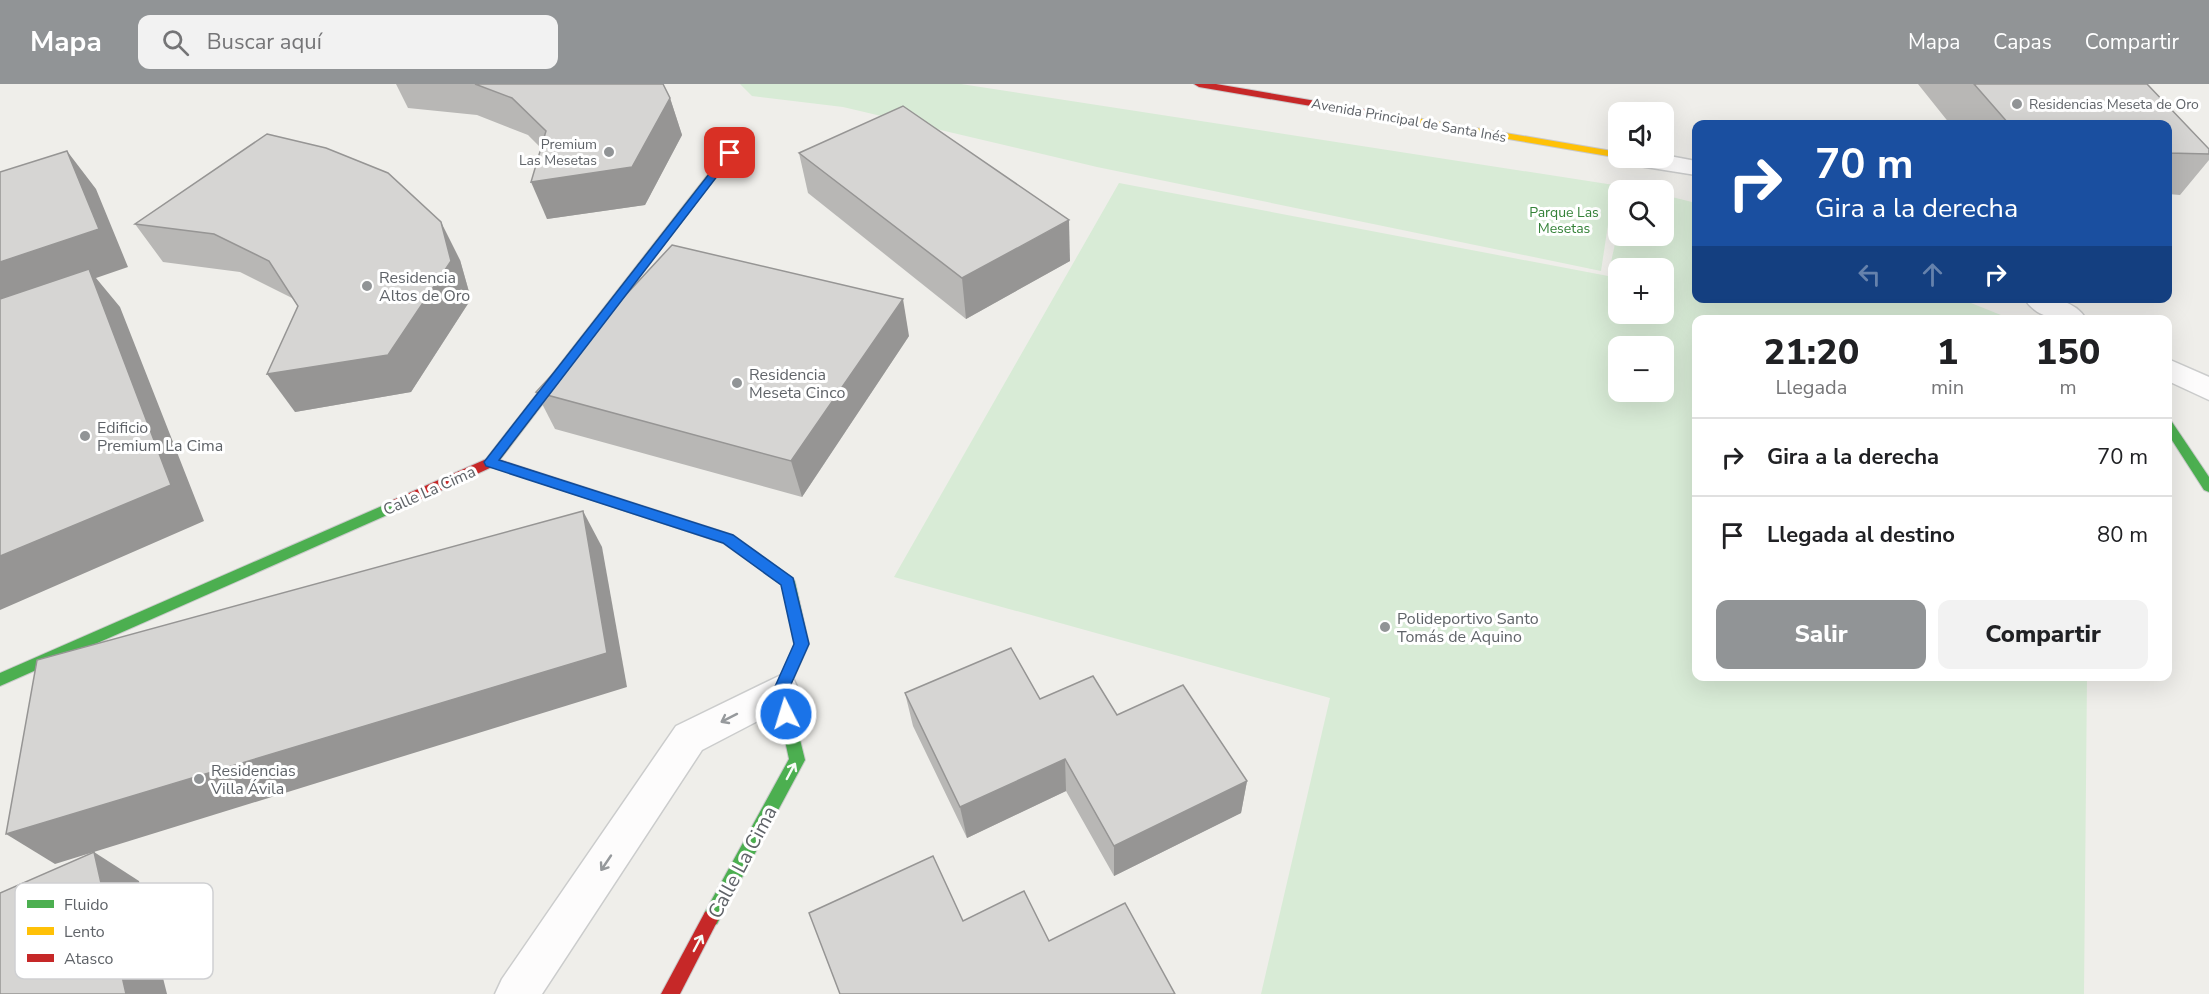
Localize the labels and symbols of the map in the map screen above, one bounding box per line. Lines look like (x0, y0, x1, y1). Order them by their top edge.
street label: Avenida Principal de Santa Inés (1310, 94, 1508, 147)
place label: Residencias Meseta de Oro (2029, 95, 2199, 114)
marker: Residencias Meseta de Oro (2010, 97, 2024, 111)
pin (704, 127, 755, 178)
place label: Premium Las Mesetas (519, 135, 597, 170)
marker: Premium Las Mesetas (602, 145, 616, 159)
park label: Parque Las Mesetas (1529, 203, 1599, 238)
place label: Residencia Altos de Oro (379, 267, 470, 307)
marker: Residencia Altos de Oro (360, 279, 374, 293)
place label: Residencia Meseta Cinco (749, 364, 845, 404)
marker: Residencia Meseta Cinco (730, 376, 744, 390)
place label: Edificio Premium La Cima (97, 417, 223, 457)
marker: Edificio Premium La Cima (78, 429, 92, 443)
street label: Calle La Cima (380, 461, 479, 521)
place label: Polideportivo Santo Tomás de Aquino (1397, 608, 1539, 648)
marker: Polideportivo Santo Tomás de Aquino (1378, 620, 1392, 634)
position arrow (754, 682, 818, 746)
one-way arrow (720, 712, 738, 724)
place label: Residencias Villa Ávila (210, 760, 296, 800)
one-way arrow (785, 763, 797, 780)
marker: Residencias Villa Ávila (192, 772, 206, 786)
street label: Calle La Cima (701, 801, 783, 923)
one-way arrow (599, 854, 611, 871)
legend (15, 883, 213, 979)
text: Fluido (64, 894, 109, 916)
text: Lento (64, 921, 105, 943)
one-way arrow (693, 934, 704, 952)
text: Atasco (64, 948, 113, 970)

